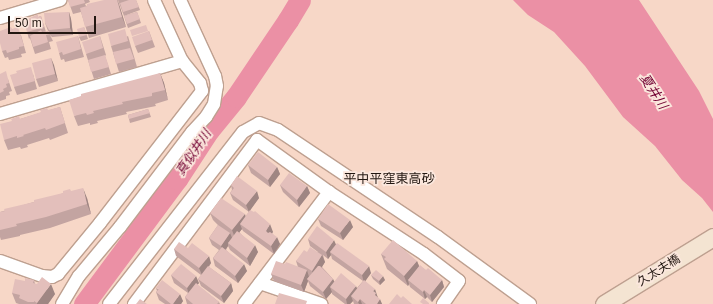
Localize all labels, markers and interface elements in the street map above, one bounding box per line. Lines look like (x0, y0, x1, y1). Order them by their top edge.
scale bar (10, 8, 98, 34)
text: 50 m (15, 16, 42, 30)
water label: 夏井川 (636, 71, 670, 113)
water label: 真似井川 (173, 127, 215, 179)
district label: 平中平窪東高砂 (344, 171, 434, 187)
street label: 久太夫橋 (635, 252, 683, 290)

